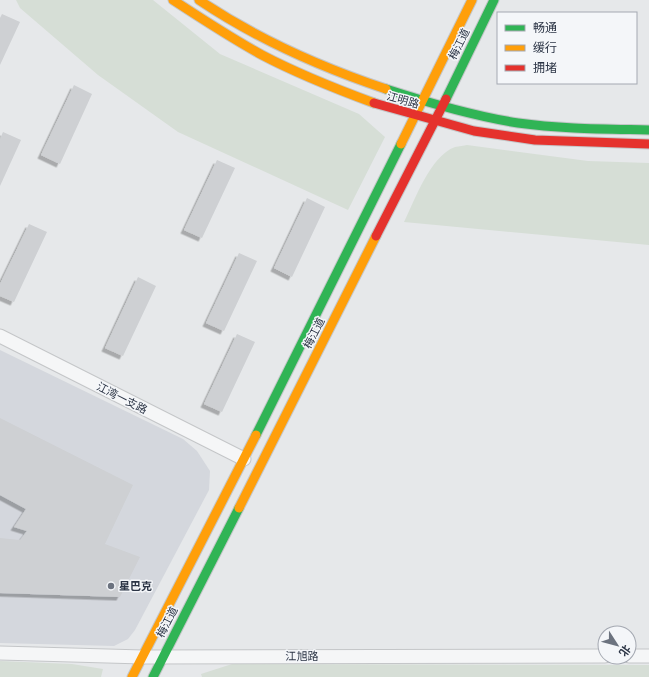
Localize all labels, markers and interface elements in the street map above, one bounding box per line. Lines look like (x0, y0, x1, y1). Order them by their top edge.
legend (497, 12, 637, 84)
text: 畅通 (533, 20, 557, 36)
street label: 梅江道 (445, 26, 473, 62)
text: 缓行 (533, 40, 557, 56)
text: 拥堵 (533, 60, 557, 76)
street label: 江明路 (385, 89, 421, 111)
street label: 梅江道 (300, 315, 328, 351)
street label: 江湾一支路 (94, 379, 150, 417)
place label: 星巴克 (119, 579, 152, 593)
marker: 星巴克 (106, 581, 116, 591)
street label: 梅江道 (153, 604, 181, 640)
north arrow (597, 625, 637, 665)
text: 北 (616, 642, 634, 659)
street label: 江旭路 (286, 649, 319, 663)

